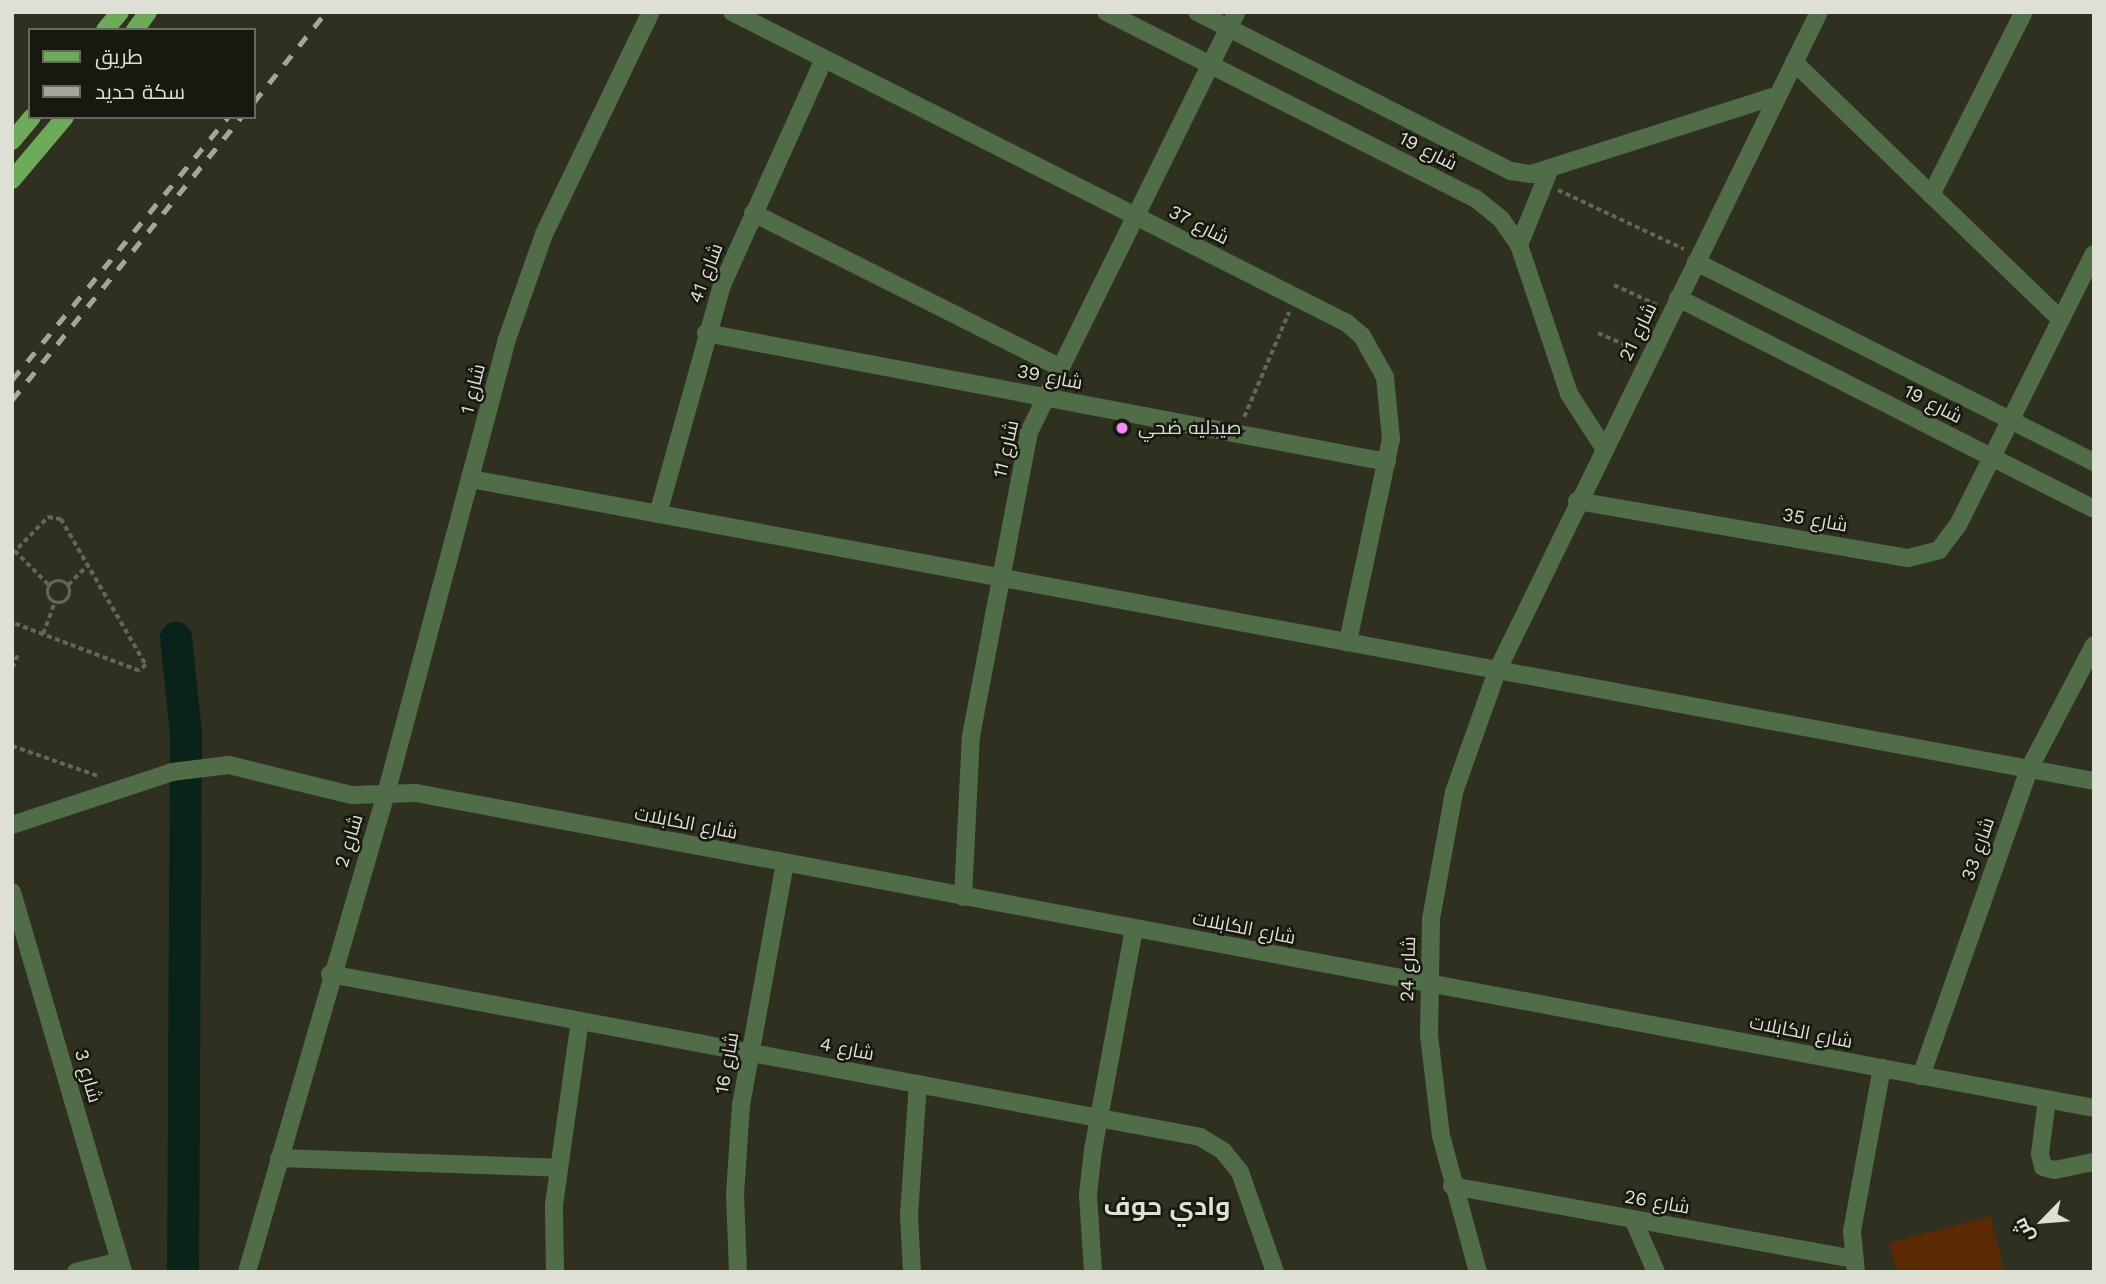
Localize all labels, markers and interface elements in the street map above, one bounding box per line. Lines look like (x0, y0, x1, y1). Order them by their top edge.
legend (28, 28, 256, 119)
text: طريق (95, 44, 143, 69)
text: سكة حديد (95, 79, 185, 104)
street label: شارع 19 (1395, 127, 1461, 175)
street label: شارع 37 (1165, 200, 1233, 250)
street label: شارع 41 (684, 240, 728, 306)
street label: شارع 21 (1614, 299, 1662, 365)
street label: شارع 39 (1015, 360, 1085, 394)
street label: شارع 1 (456, 362, 490, 416)
street label: شارع 19 (1900, 380, 1966, 428)
place label: صيدليه ضحي (1138, 417, 1241, 439)
street label: شارع 11 (988, 418, 1024, 480)
marker: صيدليه ضحي (1112, 418, 1132, 438)
street label: شارع 35 (1781, 503, 1849, 537)
street label: شارع الكابلات (633, 802, 739, 844)
street label: شارع 2 (330, 812, 368, 870)
street label: شارع 33 (1957, 814, 1999, 884)
street label: شارع الكابلات (1191, 907, 1297, 949)
street label: شارع 24 (1395, 936, 1421, 1002)
street label: شارع الكابلات (1748, 1011, 1854, 1053)
street label: شارع 16 (710, 1030, 744, 1096)
street label: شارع 4 (818, 1033, 876, 1065)
street label: شارع 3 (70, 1047, 106, 1105)
street label: شارع 26 (1623, 1185, 1691, 1219)
north arrow (2008, 1186, 2078, 1256)
district label: وادي حوف (1104, 1191, 1230, 1223)
text: ش (2008, 1214, 2039, 1246)

